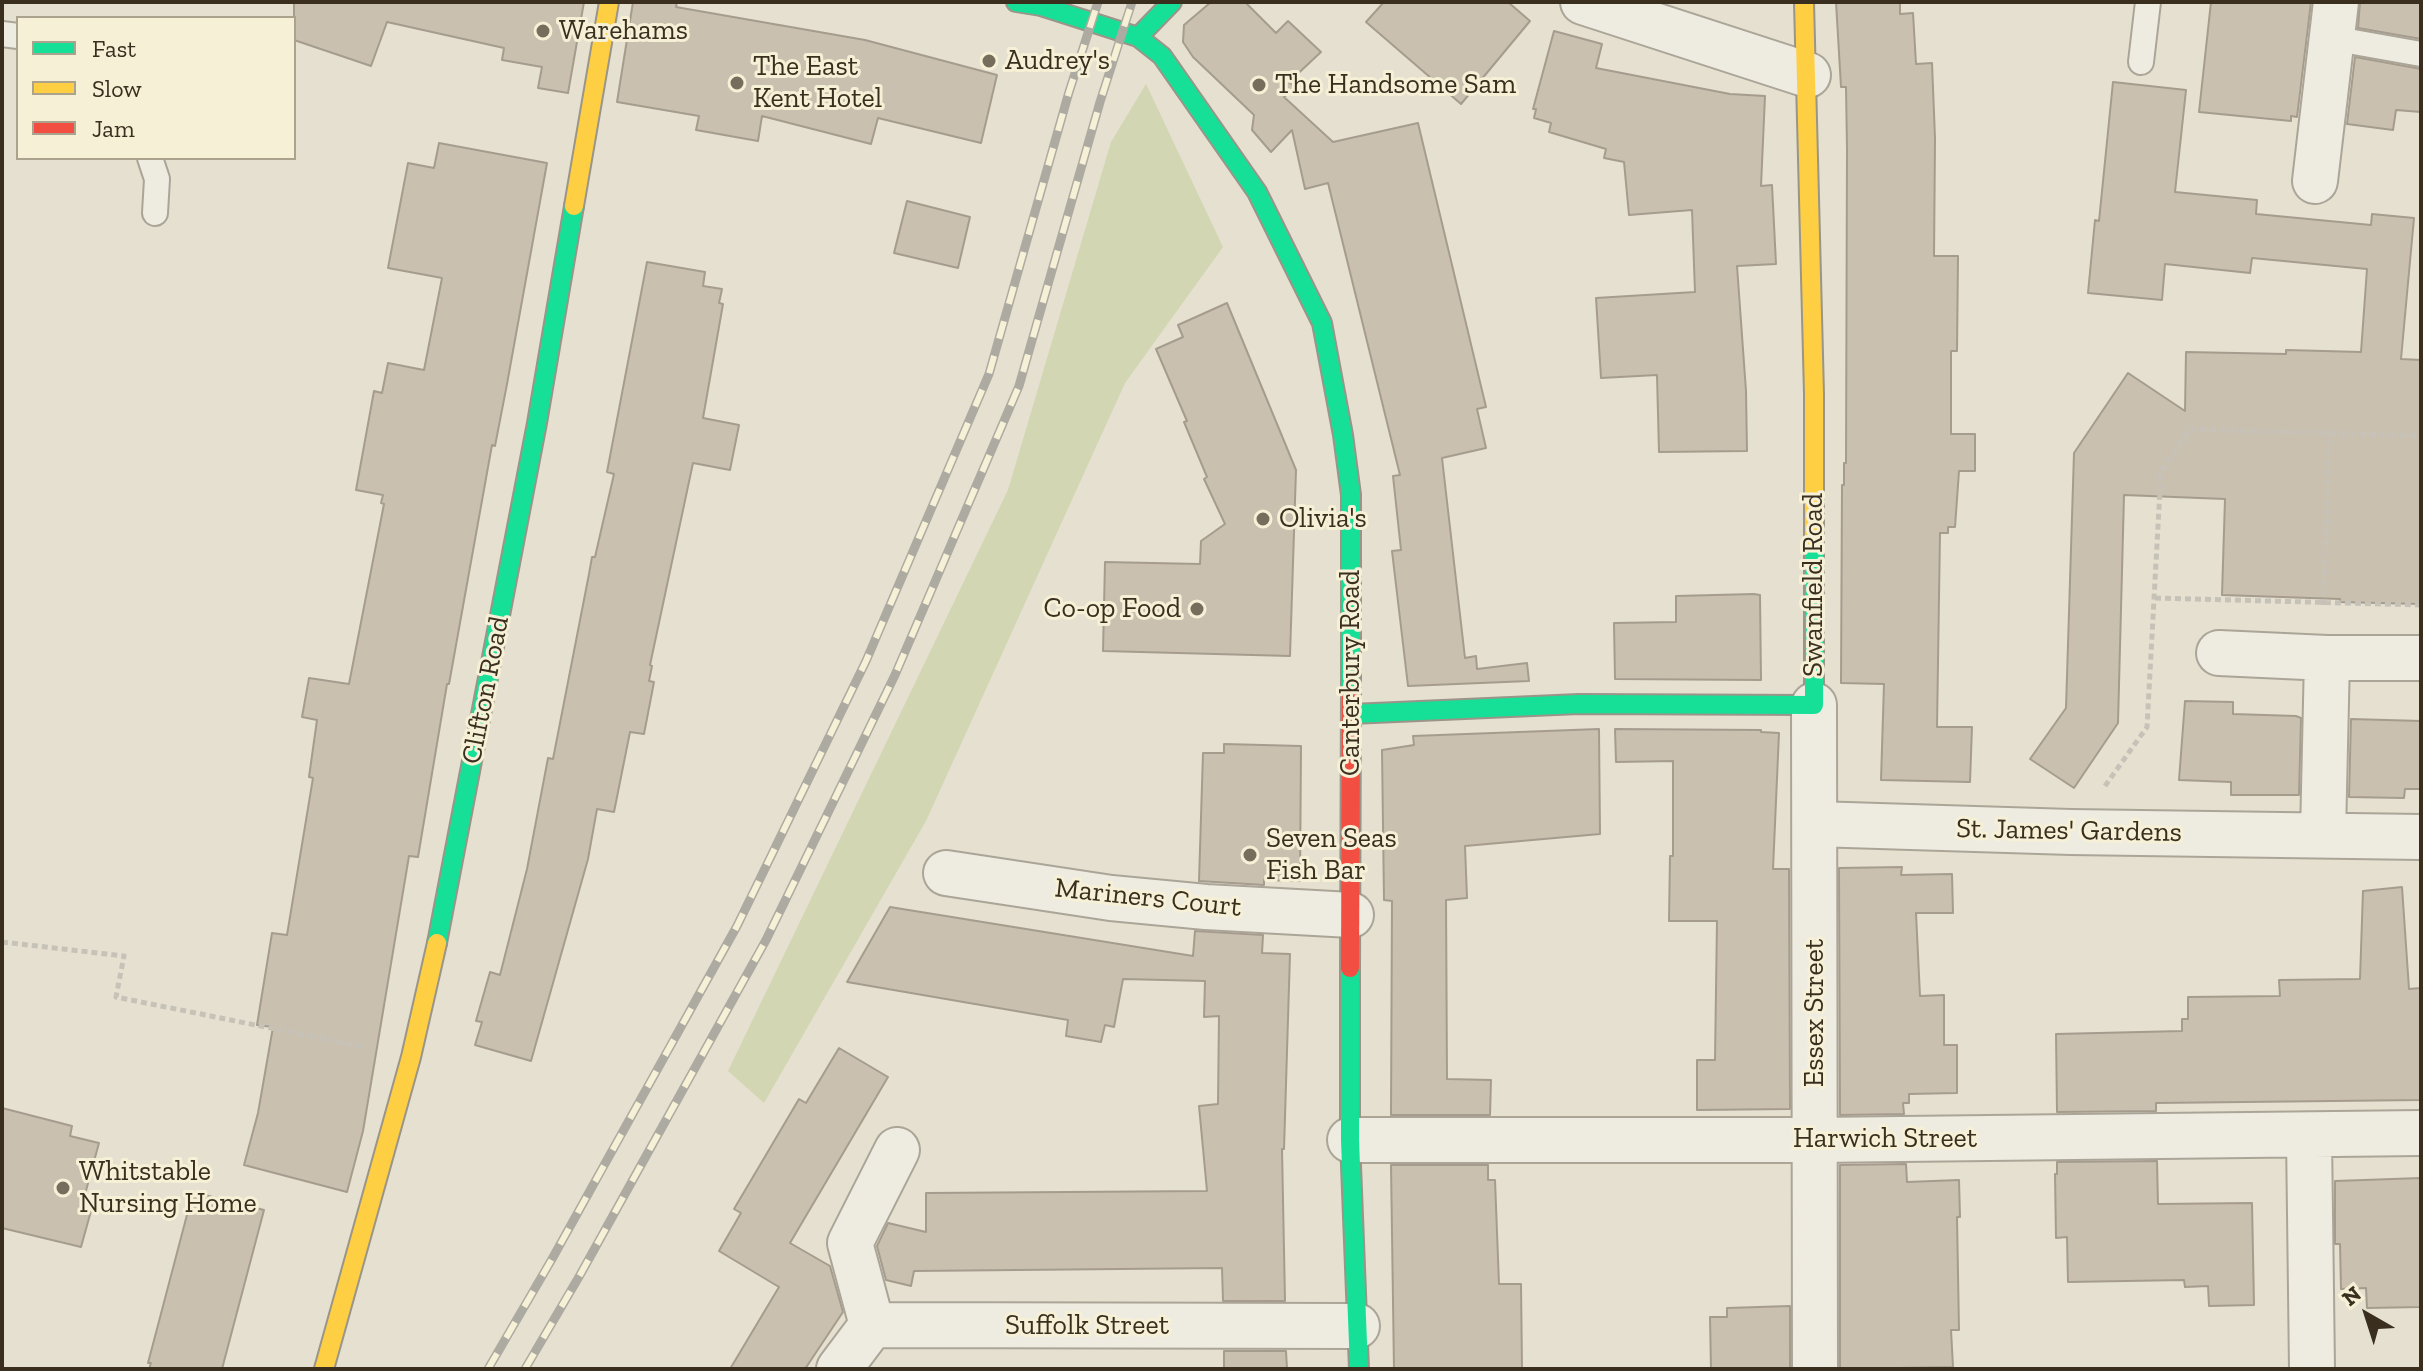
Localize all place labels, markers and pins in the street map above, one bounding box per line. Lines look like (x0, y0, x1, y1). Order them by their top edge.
place label: Warehams (559, 14, 688, 48)
marker: Warehams (534, 22, 552, 40)
place label: Audrey's (1005, 44, 1110, 78)
place label: The East Kent Hotel (753, 50, 882, 116)
marker: Audrey's (980, 52, 998, 70)
place label: The Handsome Sam (1275, 68, 1516, 102)
marker: The East Kent Hotel (728, 74, 746, 92)
marker: The Handsome Sam (1250, 76, 1268, 94)
place label: Olivia's (1279, 502, 1367, 536)
marker: Olivia's (1254, 510, 1272, 528)
place label: Co-op Food (1044, 592, 1181, 626)
marker: Co-op Food (1188, 600, 1206, 618)
place label: Seven Seas Fish Bar (1266, 822, 1397, 888)
marker: Seven Seas Fish Bar (1241, 846, 1259, 864)
place label: Whitstable Nursing Home (79, 1155, 257, 1221)
marker: Whitstable Nursing Home (54, 1179, 72, 1197)

